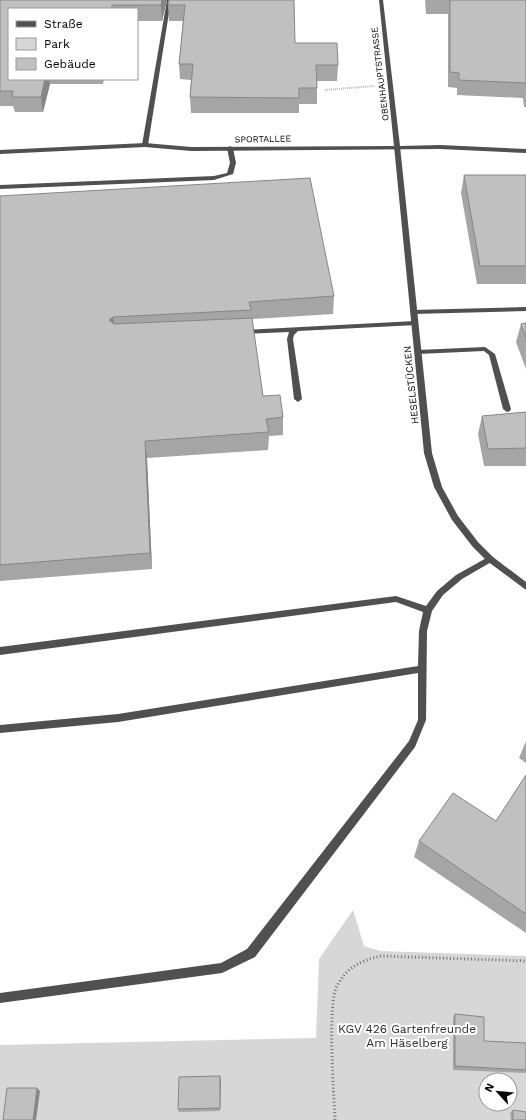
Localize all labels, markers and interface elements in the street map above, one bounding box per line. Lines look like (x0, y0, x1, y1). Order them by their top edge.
legend (8, 8, 138, 80)
text: Straße (44, 17, 83, 31)
street label: OBENHAUPTSTRASSE (369, 26, 391, 121)
text: Park (44, 37, 70, 51)
text: Gebäude (44, 57, 96, 71)
street label: SPORTALLEE (235, 134, 292, 144)
street label: HESELSTÜCKEN (401, 345, 421, 425)
park label: KGV 426 Gartenfreunde Am Häselberg (338, 1022, 476, 1050)
north arrow (478, 1072, 518, 1112)
text: N (482, 1081, 497, 1094)

